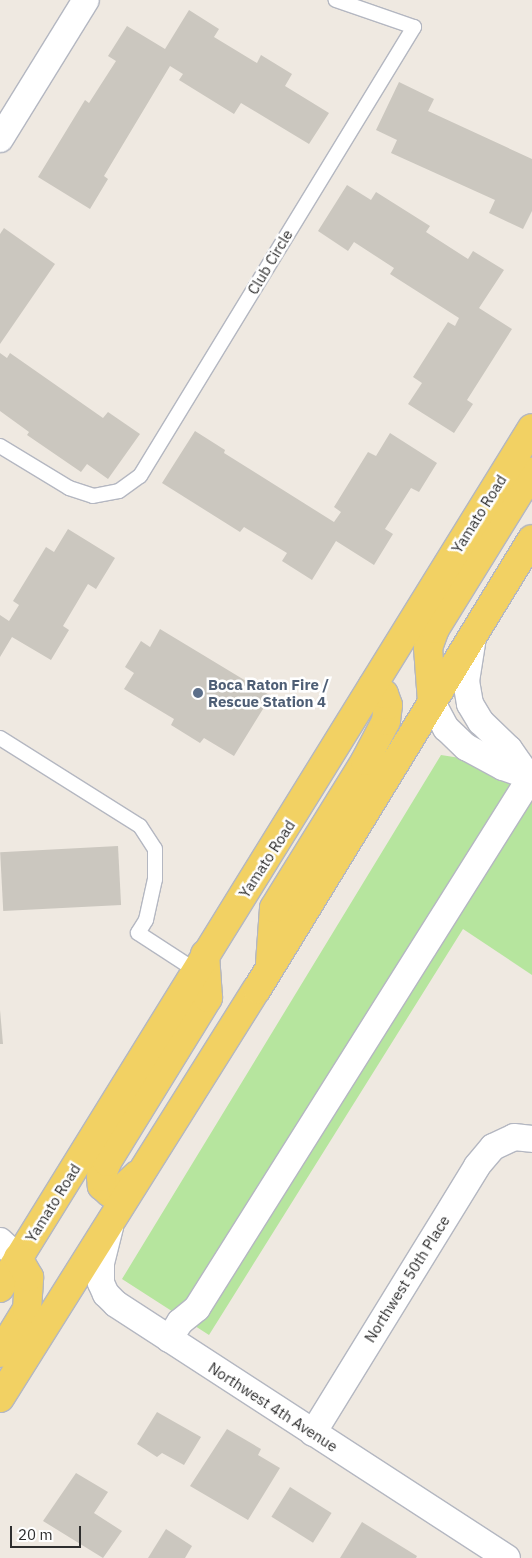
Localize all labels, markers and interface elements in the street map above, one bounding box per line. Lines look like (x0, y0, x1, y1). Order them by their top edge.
street label: Club Circle (244, 226, 296, 298)
street label: Yamato Road (448, 472, 510, 556)
place label: Boca Raton Fire / Rescue Station 4 (208, 675, 329, 710)
marker: Boca Raton Fire / Rescue Station 4 (192, 687, 204, 699)
street label: Yamato Road (235, 817, 299, 901)
street label: Yamato Road (22, 1161, 84, 1245)
street label: Northwest 50th Place (361, 1212, 453, 1346)
street label: Northwest 4th Avenue (205, 1359, 341, 1455)
scale bar (12, 1516, 84, 1548)
text: 20 m (18, 1525, 53, 1544)

